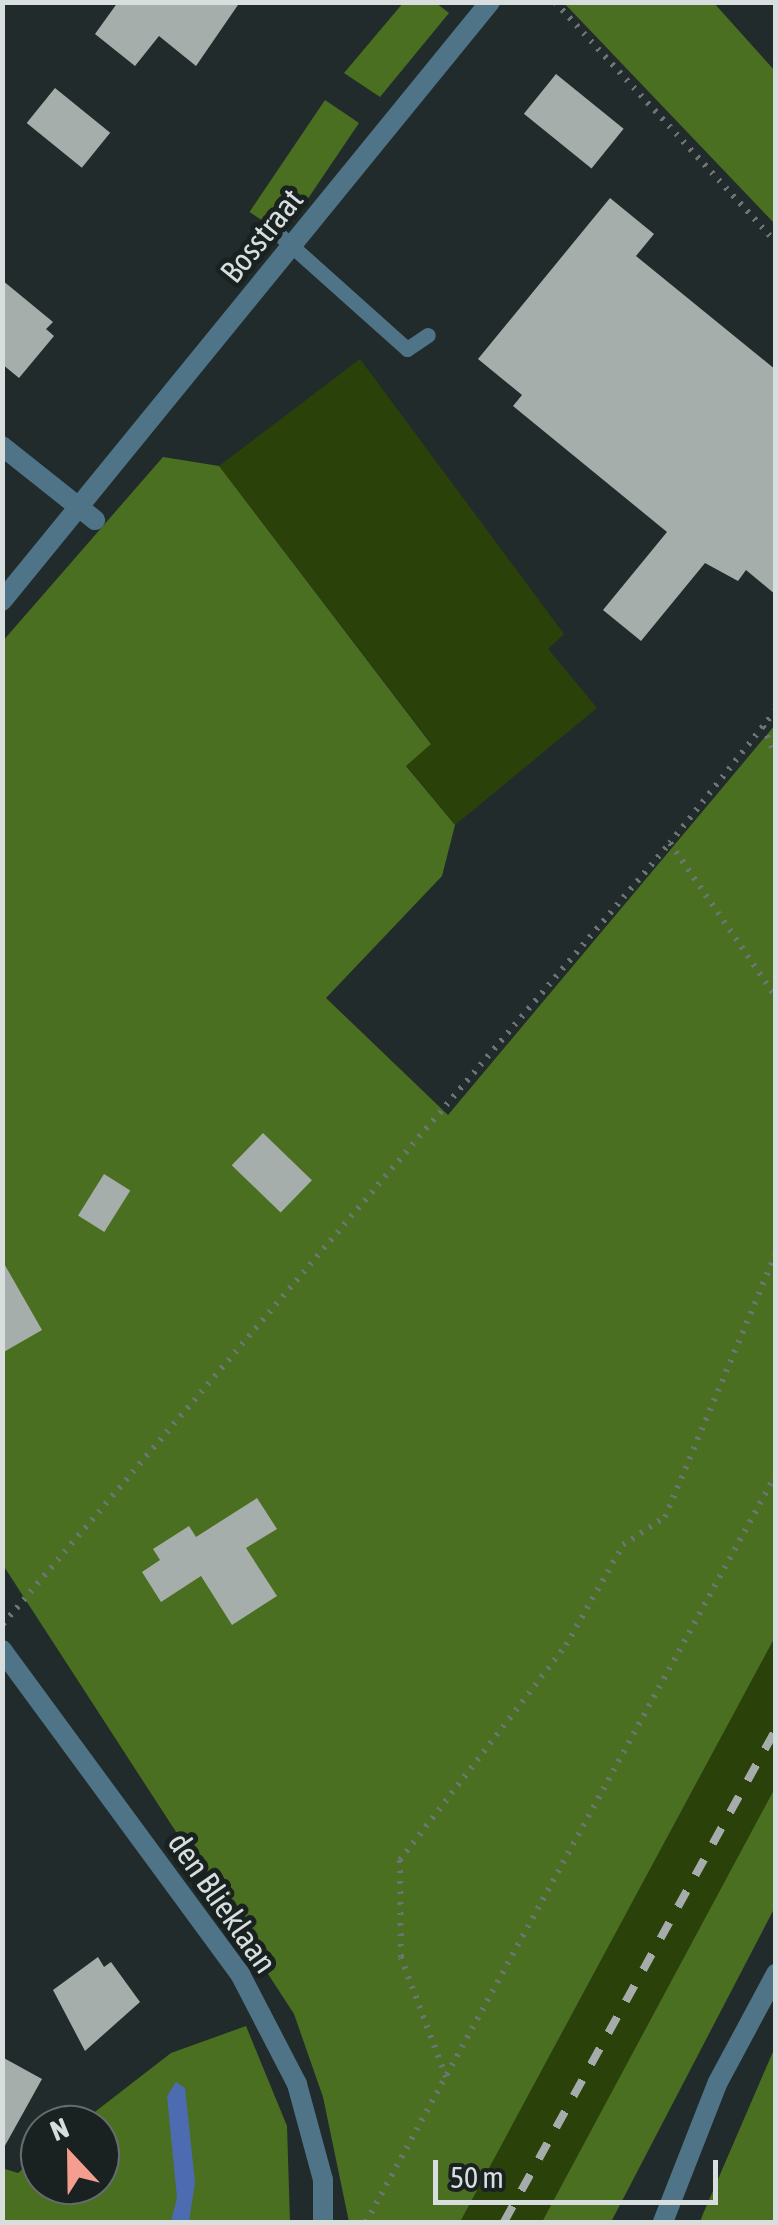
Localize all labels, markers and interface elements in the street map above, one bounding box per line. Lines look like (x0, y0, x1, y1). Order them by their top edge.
street label: Bosstraat (213, 181, 311, 291)
street label: den Blieklaan (160, 1825, 284, 1981)
north arrow (20, 2105, 120, 2205)
text: N (46, 2111, 73, 2147)
scale bar (438, 2140, 723, 2202)
text: 50 m (450, 2160, 504, 2194)

